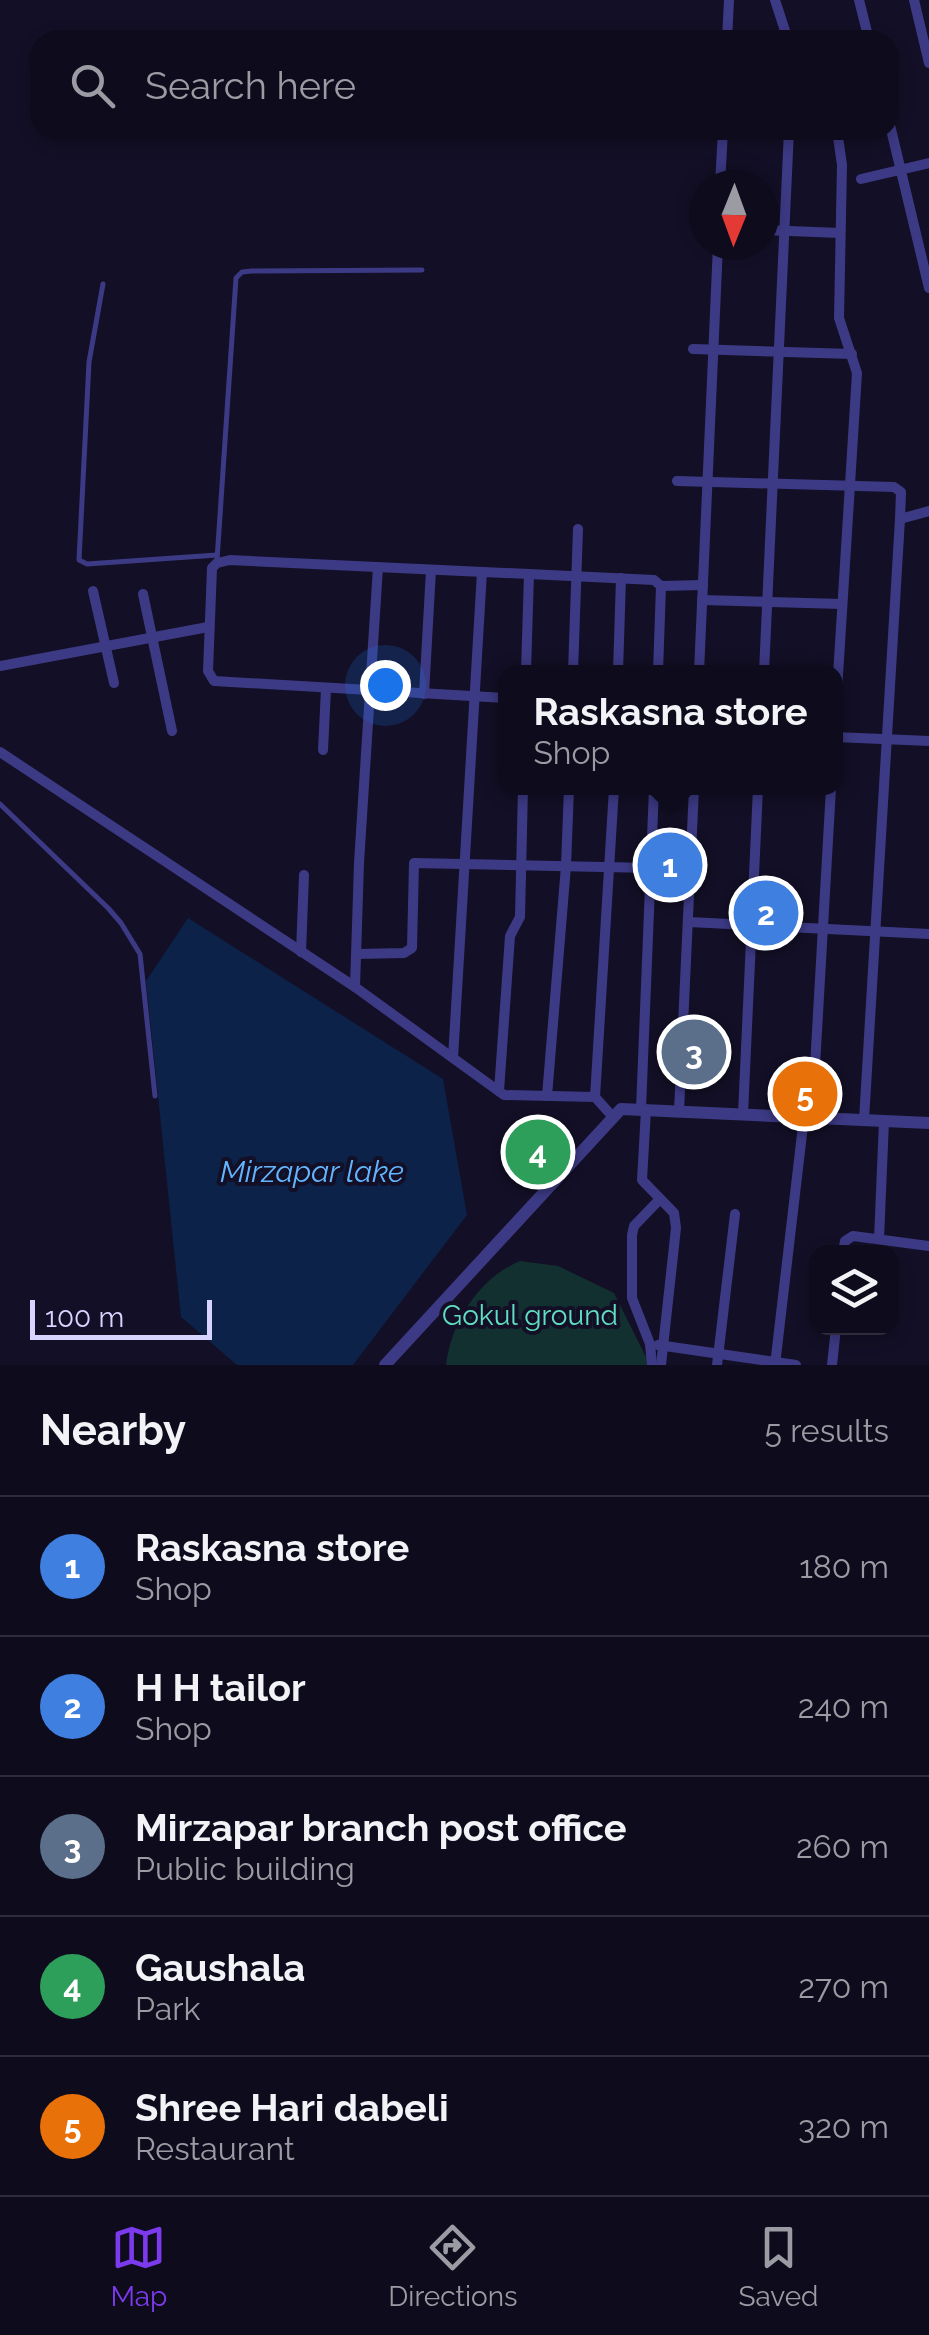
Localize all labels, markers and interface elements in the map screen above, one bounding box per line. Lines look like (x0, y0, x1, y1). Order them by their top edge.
search box (30, 30, 899, 140)
icon: search (65, 58, 120, 113)
text: Search here (145, 63, 356, 108)
north arrow (689, 170, 779, 260)
your location (360, 660, 411, 711)
popup (498, 665, 843, 795)
text: Raskasna store (533, 689, 808, 734)
text: Shop (533, 734, 610, 771)
pin: 1 (638, 828, 702, 902)
pin: 2 (734, 876, 798, 950)
pin: 3 (662, 1014, 726, 1090)
pin: 5 (772, 1056, 838, 1132)
pin: 4 (506, 1114, 570, 1190)
water label: Mirzapar lake (220, 1154, 404, 1189)
map controls (809, 1245, 899, 1335)
button: layers (809, 1245, 899, 1335)
scale bar (30, 1295, 212, 1340)
park label: Gokul ground (442, 1299, 618, 1332)
text: 100 m (45, 1301, 124, 1334)
text: Nearby (40, 1406, 186, 1455)
text: 5 results (765, 1412, 889, 1449)
text: Raskasna store (135, 1525, 409, 1570)
text: 1 (65, 1548, 80, 1585)
text: 180 m (799, 1548, 889, 1585)
text: Shop (135, 1570, 212, 1607)
text: H H tailor (135, 1665, 306, 1710)
text: 2 (63, 1688, 82, 1725)
text: 240 m (798, 1688, 889, 1725)
text: Shop (135, 1710, 212, 1747)
text: Mirzapar branch post office (135, 1805, 627, 1850)
text: 3 (64, 1828, 81, 1865)
text: 260 m (796, 1828, 889, 1865)
text: Public building (135, 1850, 355, 1887)
text: Gaushala (135, 1945, 305, 1990)
text: 4 (63, 1968, 82, 2005)
text: 270 m (798, 1968, 889, 2005)
text: Park (135, 1990, 200, 2027)
text: Shree Hari dabeli (135, 2085, 449, 2130)
text: 5 (64, 2108, 81, 2145)
text: 320 m (798, 2108, 889, 2145)
text: Restaurant (135, 2130, 295, 2167)
tab: Map (110, 2220, 167, 2313)
tab: Directions (388, 2220, 518, 2313)
tab: Saved (738, 2220, 819, 2313)

